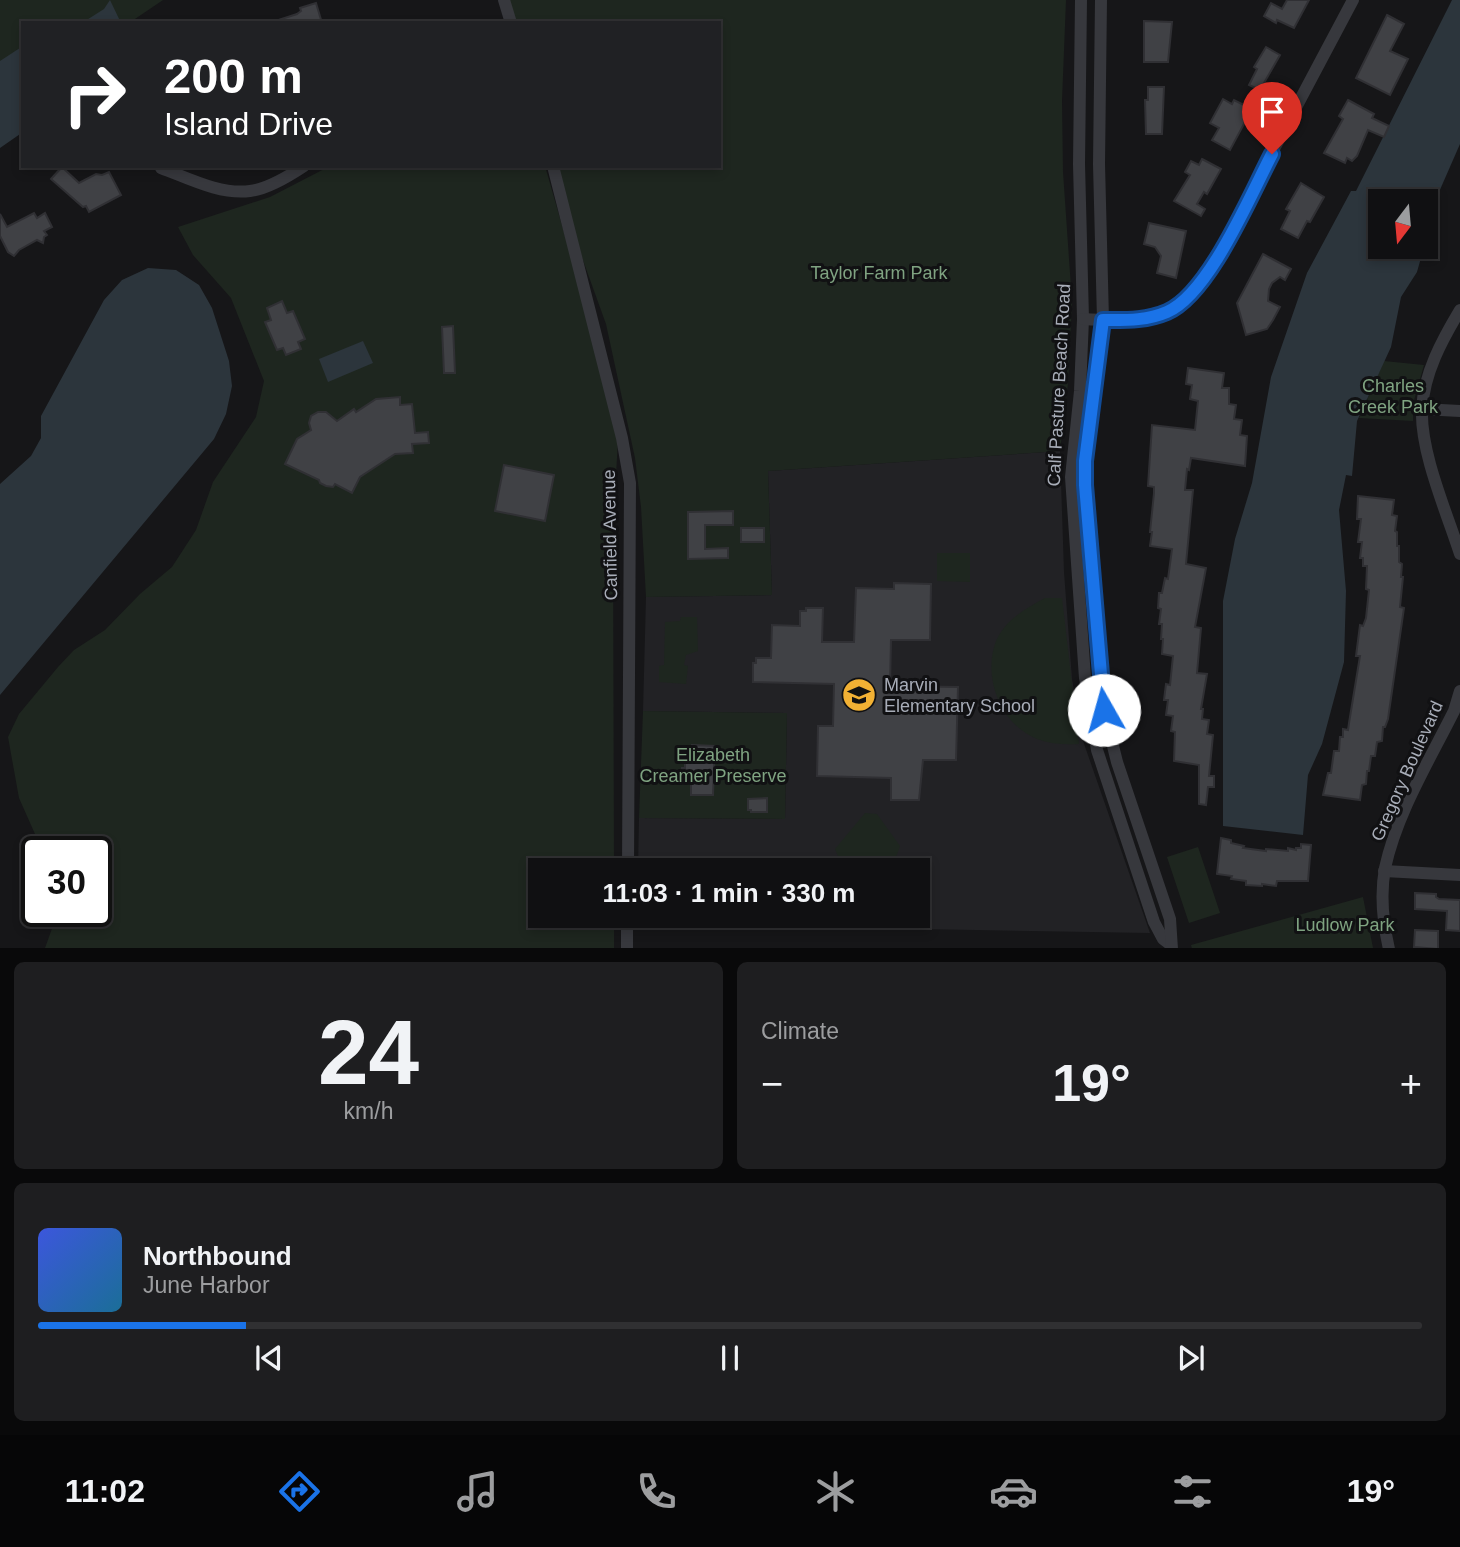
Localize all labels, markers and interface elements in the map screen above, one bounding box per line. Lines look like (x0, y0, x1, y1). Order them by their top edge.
icon: right (49, 49, 140, 140)
text: 200 m (164, 49, 303, 103)
pin (1242, 82, 1302, 154)
icon: arrive (1253, 93, 1291, 131)
text: Island Drive (164, 106, 333, 142)
north arrow (1368, 189, 1438, 259)
map controls (1368, 189, 1438, 259)
park label: Taylor Farm Park (810, 263, 949, 283)
street label: Calf Pasture Beach Road (1044, 283, 1074, 487)
park label: Charles Creek Park (1348, 376, 1439, 417)
street label: Canfield Avenue (599, 469, 621, 601)
position arrow (1067, 673, 1141, 747)
place label: Marvin Elementary School (884, 675, 1035, 716)
school or university icon: Marvin Elementary School (840, 676, 878, 714)
street label: Gregory Boulevard (1367, 698, 1447, 844)
park label: Elizabeth Creamer Preserve (639, 745, 787, 786)
speed limit sign: 30 (21, 836, 112, 927)
text: 11:03 · 1 min · 330 m (603, 878, 855, 908)
park label: Ludlow Park (1295, 915, 1396, 935)
text: 24 (318, 1002, 419, 1103)
text: Climate (761, 1018, 839, 1044)
text: 19° (1052, 1054, 1131, 1112)
text: − (761, 1063, 783, 1105)
text: + (1400, 1063, 1422, 1105)
text: km/h (344, 1098, 393, 1124)
text: Northbound (143, 1241, 292, 1271)
text: June Harbor (143, 1272, 270, 1298)
icon: previous (250, 1339, 288, 1377)
icon: pause (711, 1339, 749, 1377)
icon: next (1172, 1339, 1210, 1377)
icon: directions (275, 1467, 324, 1516)
icon: music (453, 1467, 502, 1516)
icon: phone (632, 1467, 681, 1516)
icon: climate (811, 1467, 860, 1516)
icon: car (989, 1467, 1038, 1516)
icon: filters (1168, 1467, 1217, 1516)
text: 11:02 (65, 1473, 145, 1509)
text: 19° (1347, 1473, 1395, 1509)

